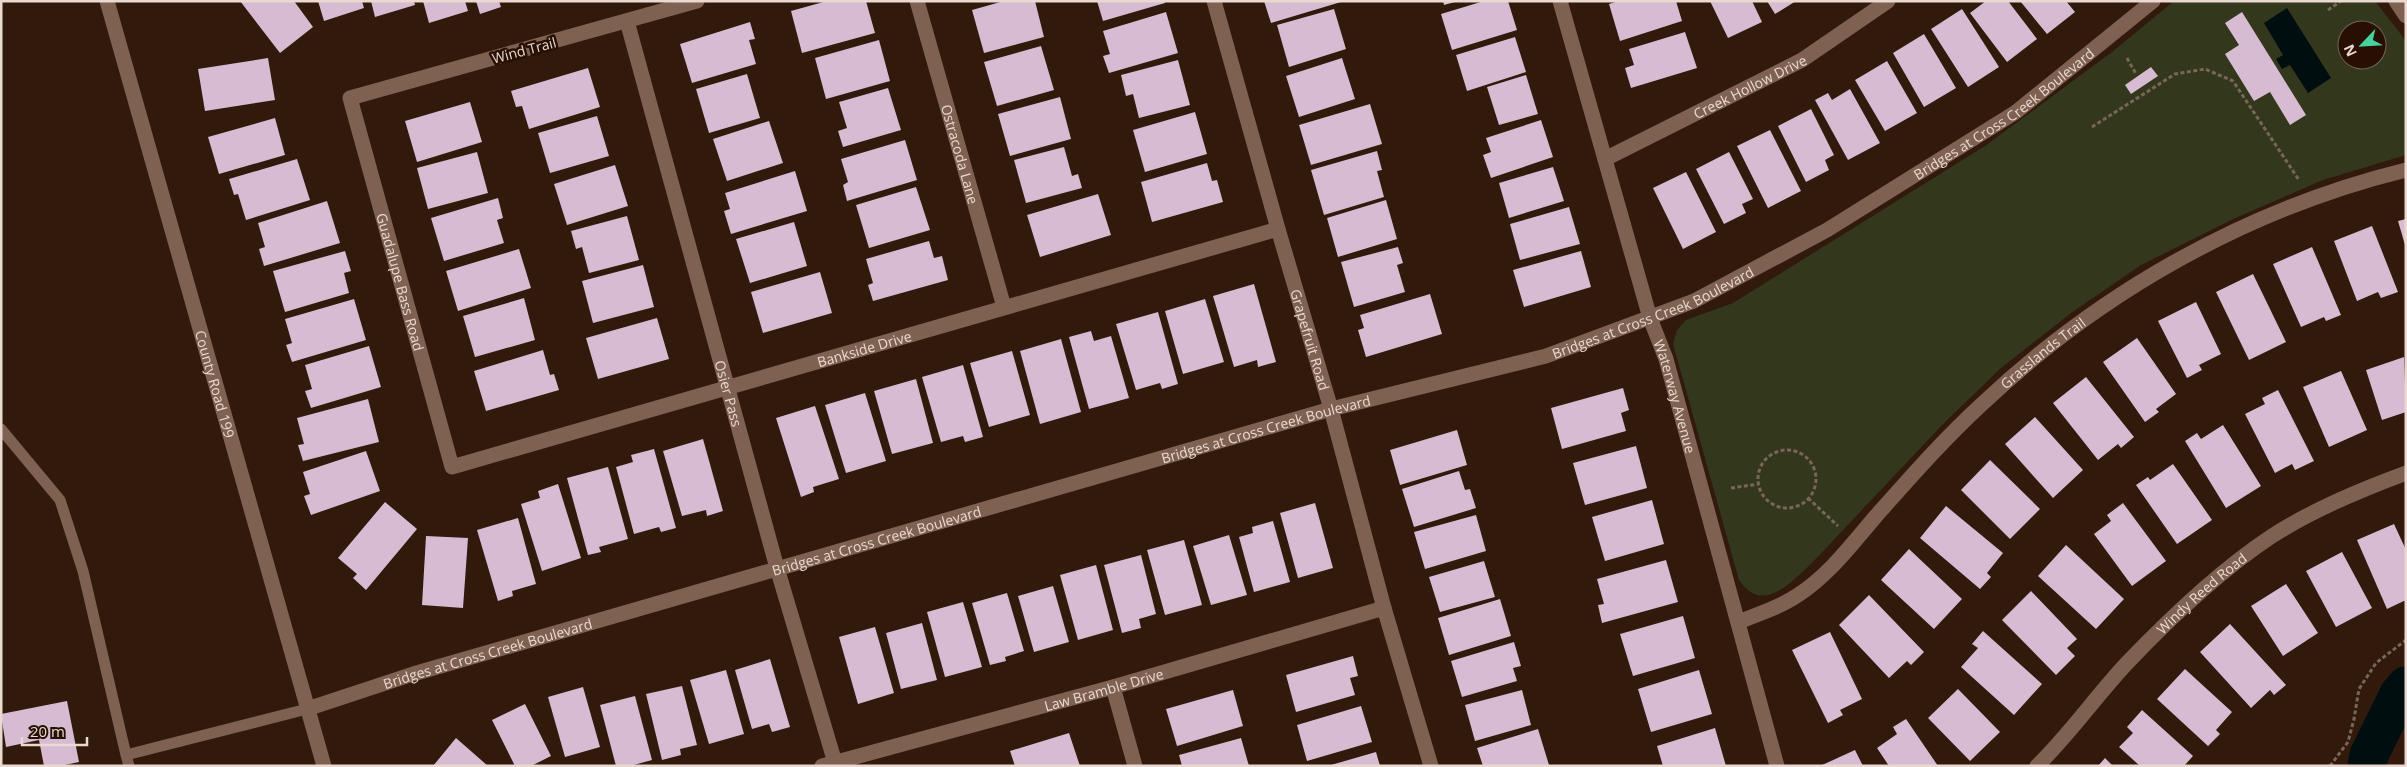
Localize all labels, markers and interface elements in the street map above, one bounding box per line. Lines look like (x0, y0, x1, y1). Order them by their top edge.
north arrow (2337, 20, 2387, 70)
street label: Wind Trail (490, 32, 558, 68)
text: N (2339, 42, 2361, 60)
street label: Bridges at Cross Creek Boulevard (1910, 43, 2098, 183)
street label: Creek Hollow Drive (1690, 50, 1810, 123)
street label: Ostracoda Lane (937, 102, 984, 206)
street label: Guadalupe Bass Road (373, 211, 429, 353)
street label: Bridges at Cross Creek Boulevard (1549, 262, 1757, 362)
street label: Grapefruit Road (1287, 287, 1334, 392)
street label: Grasslands Trail (1996, 313, 2089, 393)
street label: Bankside Drive (815, 326, 914, 371)
street label: County Road 199 (191, 328, 240, 440)
street label: Waterway Avenue (1650, 337, 1701, 455)
street label: Osier Pass (711, 358, 747, 429)
street label: Bridges at Cross Creek Boulevard (1159, 390, 1372, 467)
street label: Bridges at Cross Creek Boulevard (770, 501, 983, 579)
street label: Windy Reed Road (2152, 548, 2250, 638)
street label: Bridges at Cross Creek Boulevard (380, 613, 594, 693)
street label: Law Bramble Drive (1042, 663, 1166, 715)
scale bar (22, 714, 88, 746)
text: 20 m (30, 721, 65, 741)

